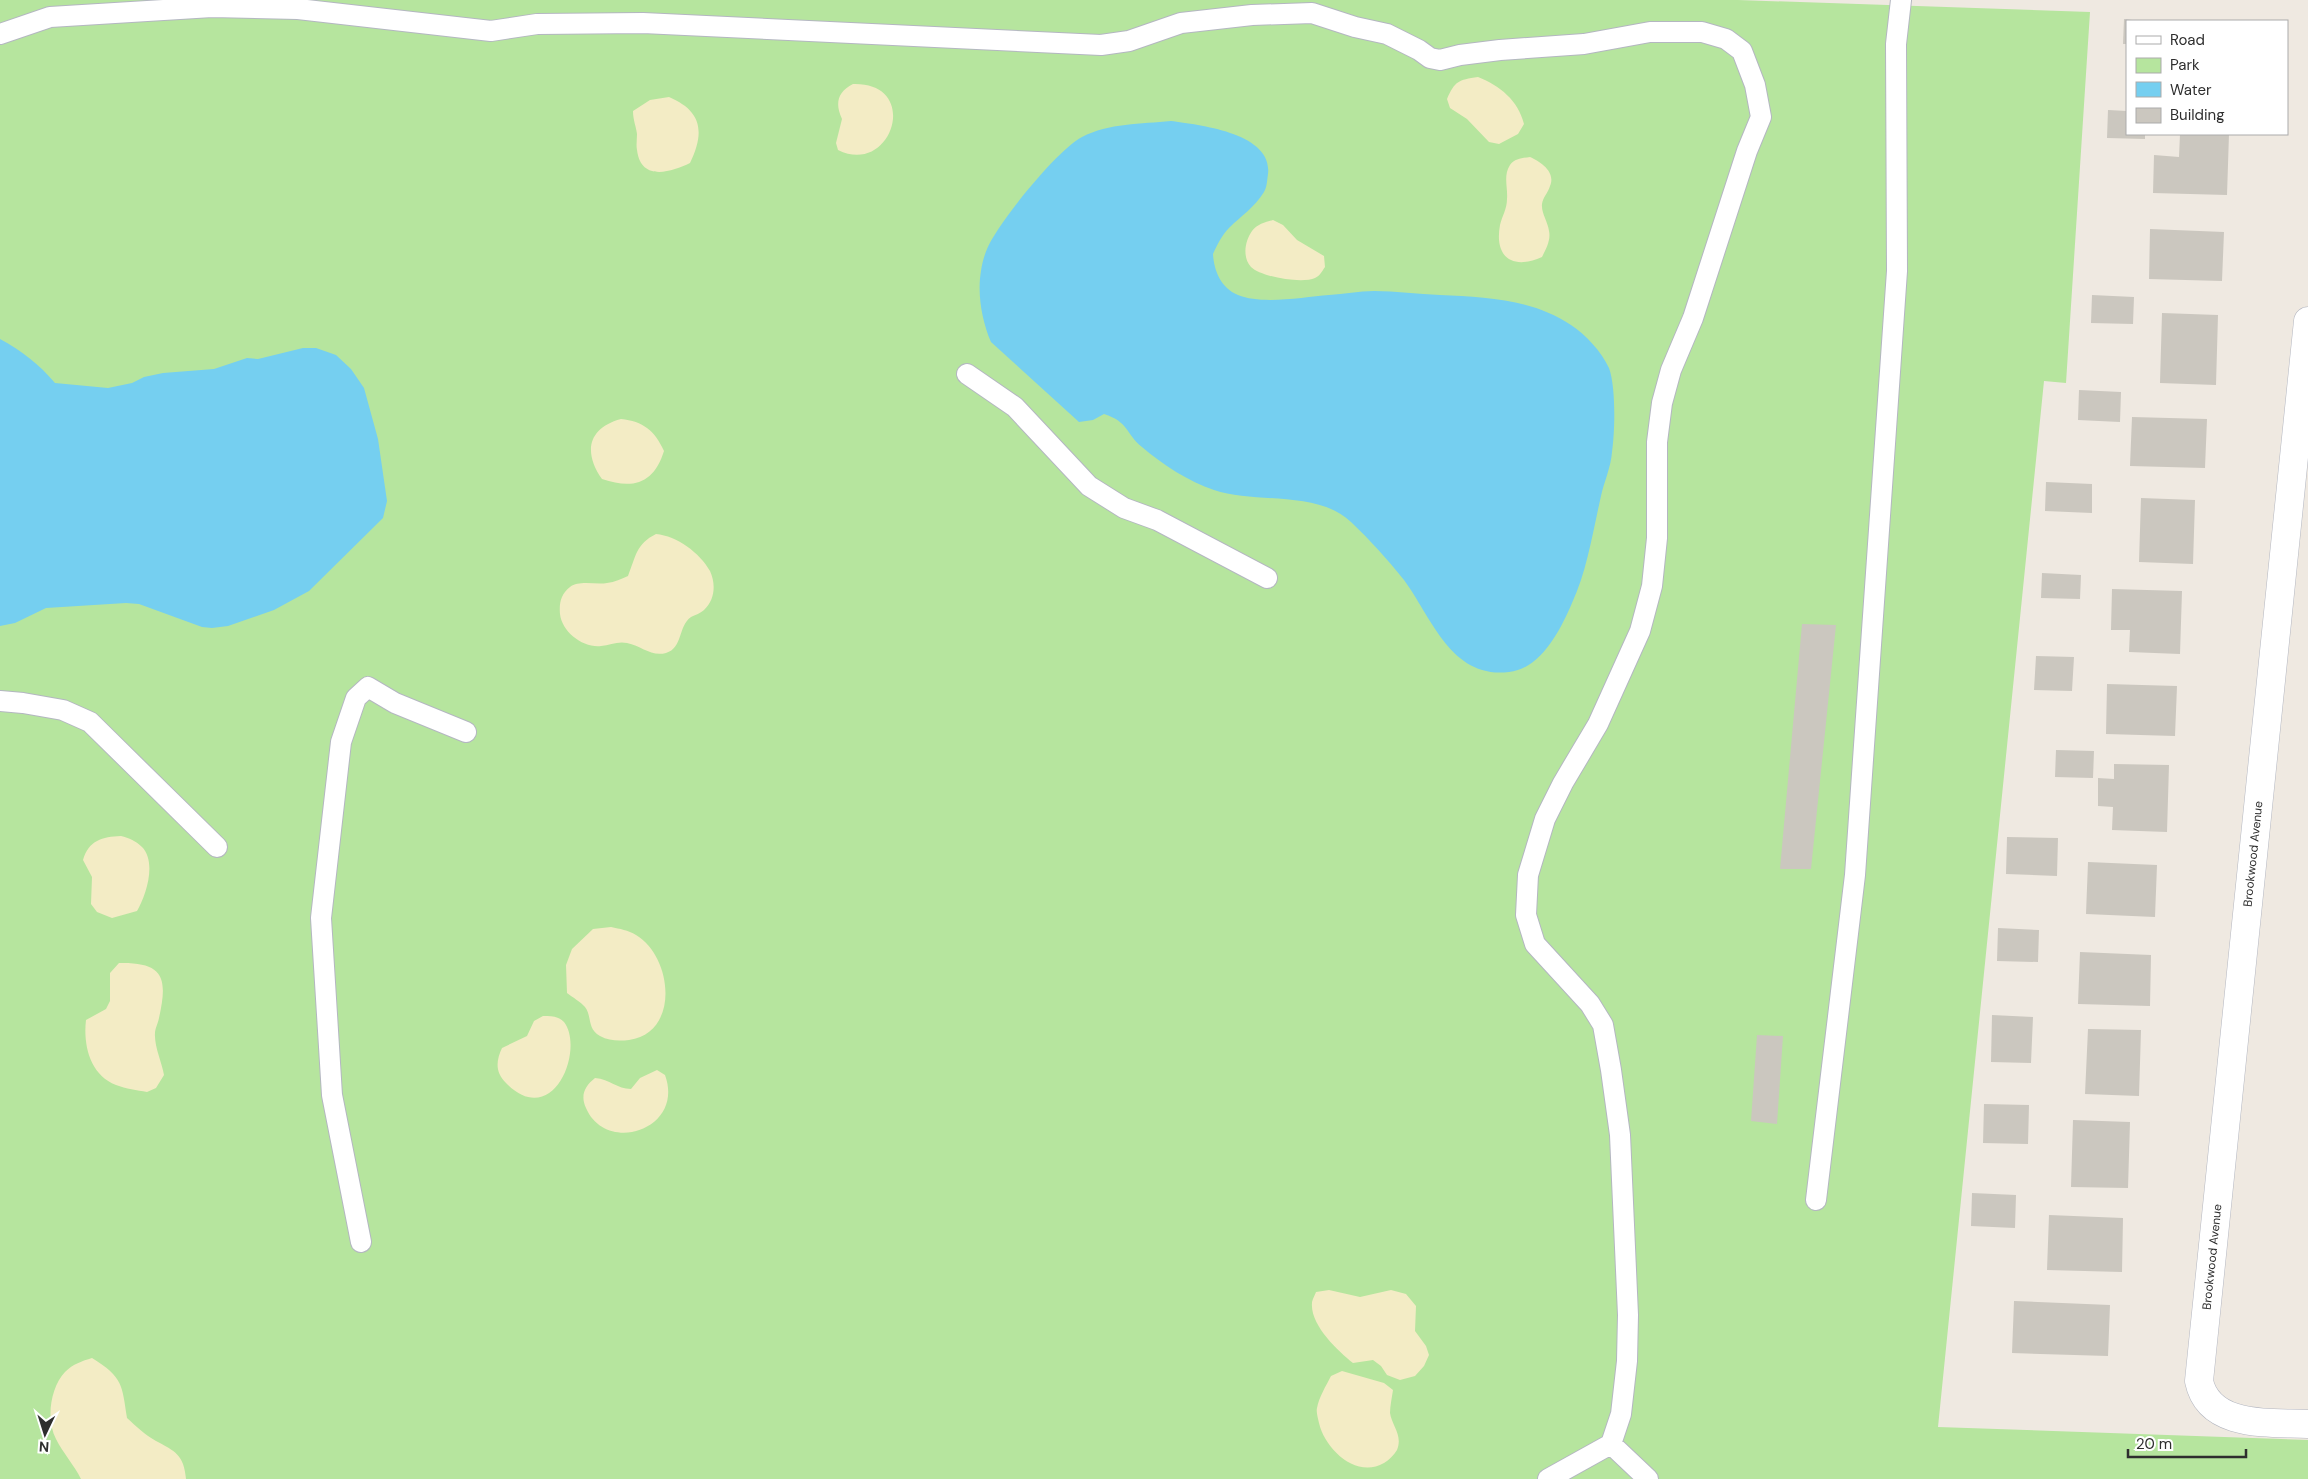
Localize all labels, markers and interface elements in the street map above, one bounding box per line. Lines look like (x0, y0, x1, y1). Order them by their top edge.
legend (2126, 20, 2288, 135)
text: Road (2170, 30, 2205, 50)
text: Park (2170, 55, 2200, 75)
text: Water (2170, 80, 2212, 100)
text: Building (2170, 105, 2225, 125)
street label: Brookwood Avenue (2239, 800, 2267, 908)
street label: Brookwood Avenue (2198, 1203, 2226, 1311)
north arrow (20, 1409, 70, 1459)
scale bar (2128, 1426, 2246, 1458)
text: 20 m (2136, 1434, 2172, 1454)
text: N (38, 1438, 50, 1456)

